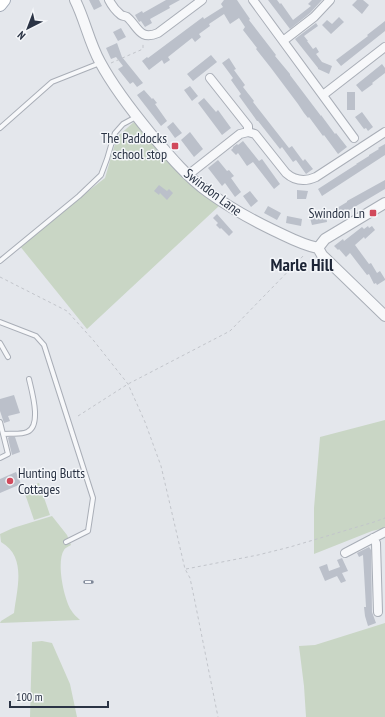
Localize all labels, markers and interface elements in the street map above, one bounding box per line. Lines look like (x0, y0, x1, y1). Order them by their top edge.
north arrow (8, 8, 48, 48)
text: N (14, 28, 28, 43)
place label: The Paddocks school stop (101, 129, 167, 163)
marker: The Paddocks school stop (170, 141, 180, 151)
street label: Swindon Lane (181, 164, 246, 220)
place label: Swindon Ln (309, 204, 365, 222)
marker: Swindon Ln (368, 208, 378, 218)
district label: Marle Hill (271, 253, 334, 276)
place label: Hunting Butts Cottages (18, 464, 85, 498)
marker: Hunting Butts Cottages (5, 476, 15, 486)
scale bar (10, 683, 108, 709)
text: 100 m (16, 689, 43, 704)

